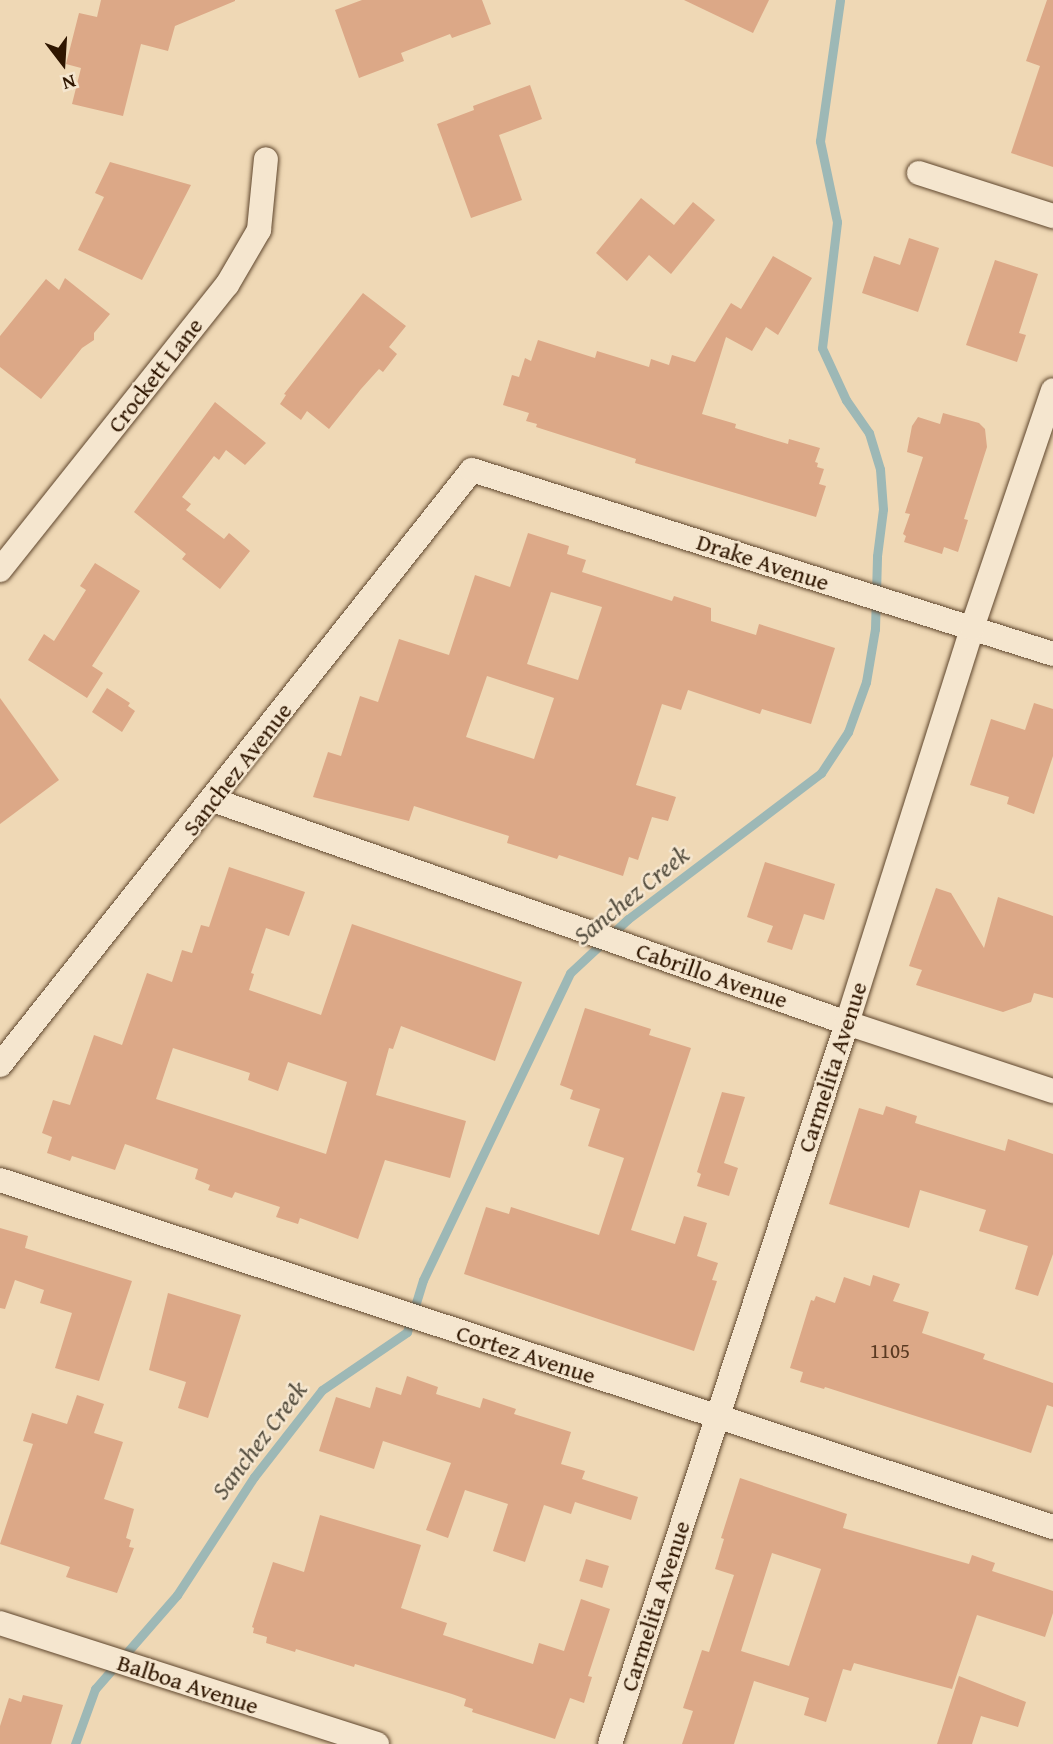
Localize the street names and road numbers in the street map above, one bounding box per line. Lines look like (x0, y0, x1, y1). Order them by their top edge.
street label: Crockett Lane (101, 312, 209, 438)
street label: Drake Avenue (693, 527, 833, 597)
street label: Sanchez Avenue (176, 697, 298, 841)
street label: Cabrillo Avenue (633, 936, 791, 1014)
street label: Carmelita Avenue (791, 978, 873, 1156)
street label: Cortez Avenue (453, 1318, 599, 1390)
street label: Carmelita Avenue (614, 1517, 696, 1695)
street label: Balboa Avenue (114, 1648, 262, 1720)

